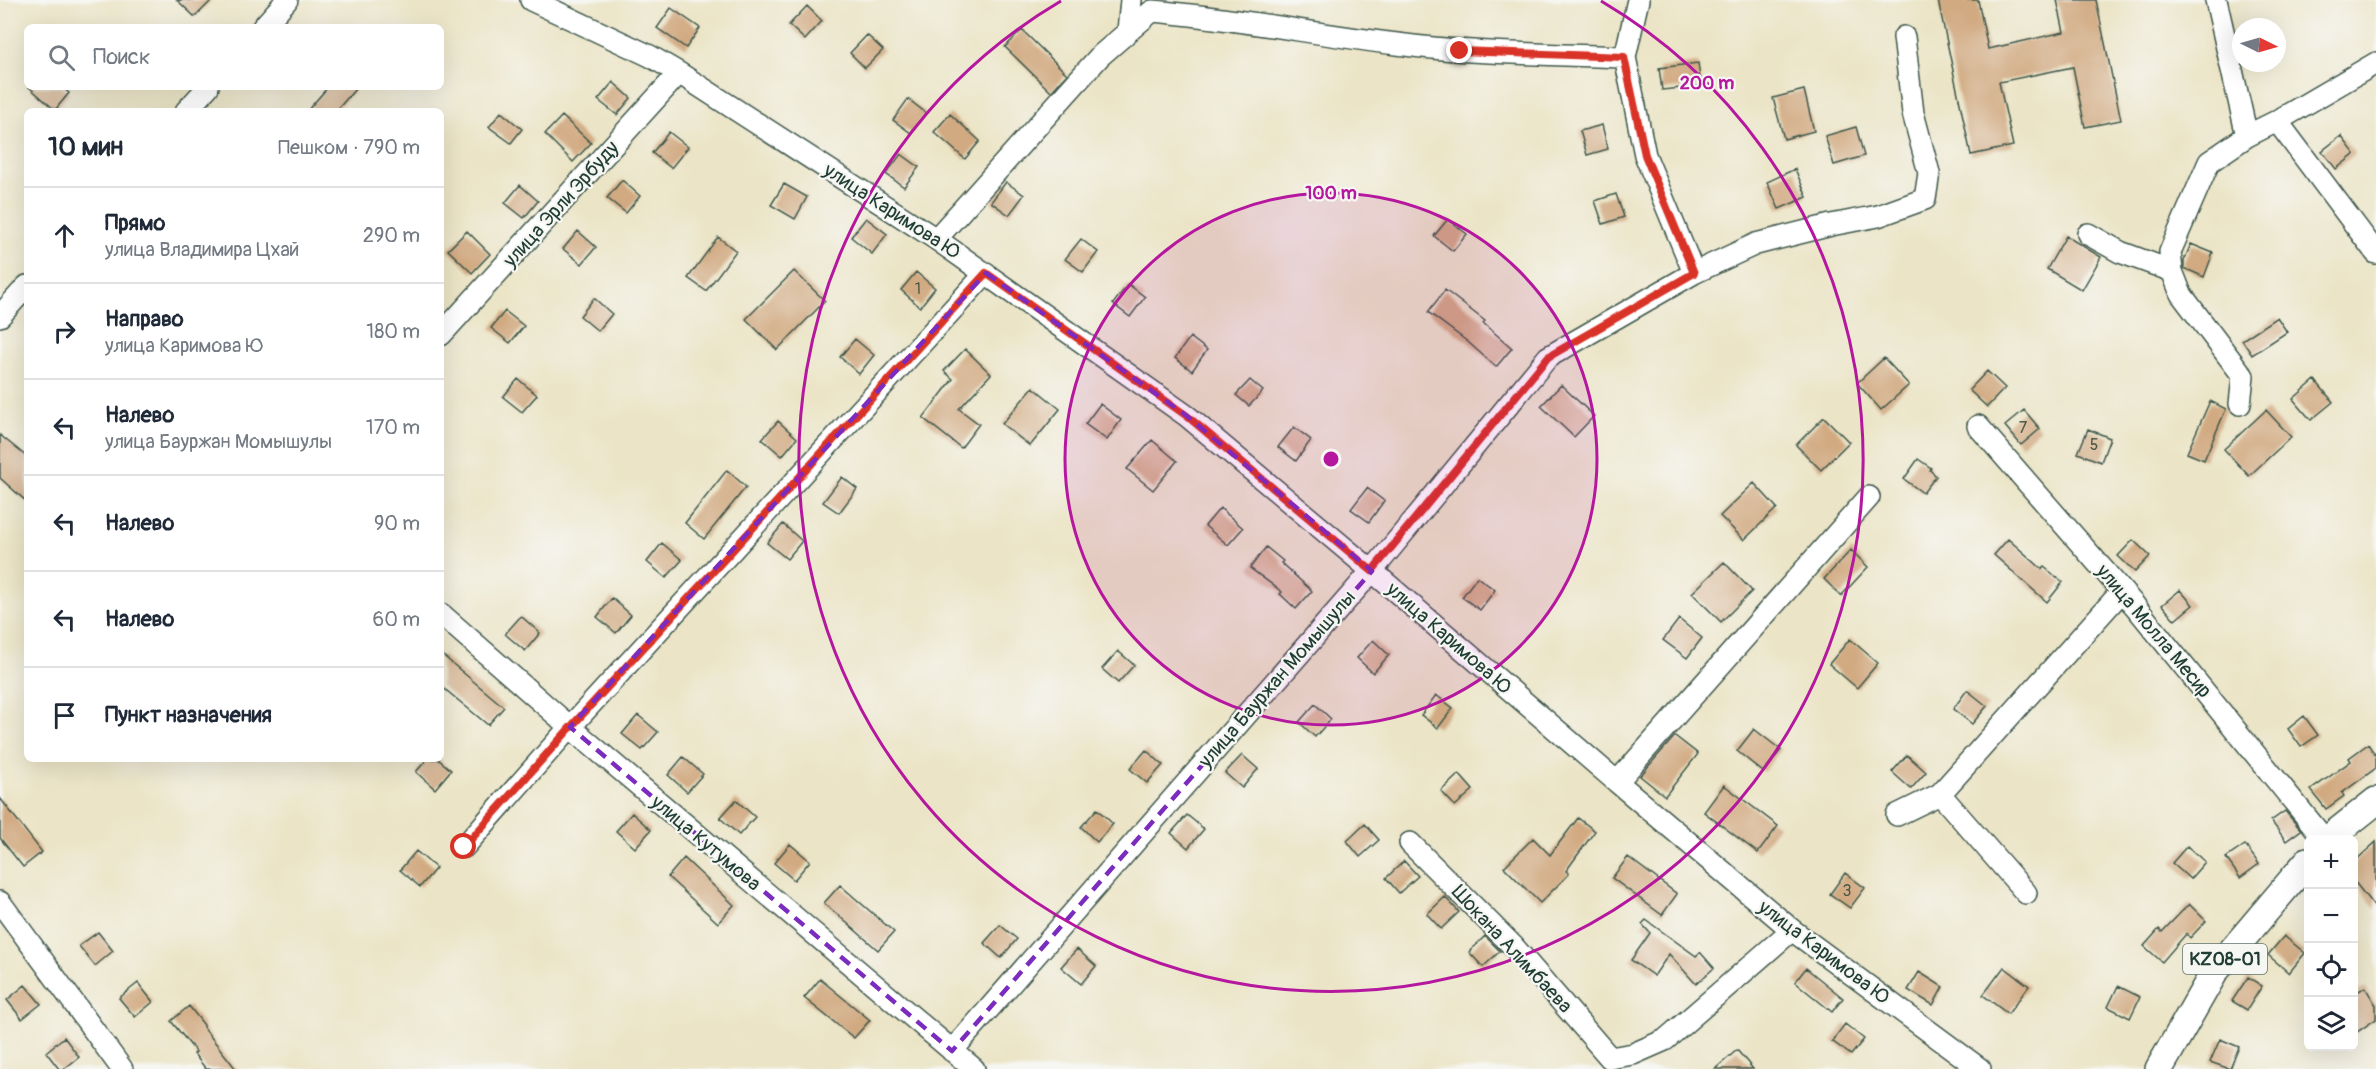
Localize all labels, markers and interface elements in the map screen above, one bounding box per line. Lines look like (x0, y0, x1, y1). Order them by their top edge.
north arrow (2232, 18, 2286, 72)
search box (24, 24, 444, 90)
route end (1446, 37, 1472, 63)
icon: search (45, 41, 78, 74)
text: Поиск (93, 43, 150, 71)
text: 200 m (1680, 72, 1734, 95)
text: 10 мин (48, 131, 123, 163)
text: Пешком · 790 m (278, 135, 420, 160)
street label: улица Эрли Эрбуду (497, 135, 625, 273)
street label: улица Каримова Ю (818, 157, 966, 265)
text: 100 m (1305, 182, 1357, 205)
text: Прямо (105, 209, 165, 237)
icon: ahead (48, 219, 81, 252)
text: 290 m (363, 223, 420, 248)
text: улица Владимира Цхай (105, 237, 299, 262)
house number: 1 (915, 279, 921, 299)
text: Направо (105, 305, 184, 333)
icon: right (48, 315, 81, 348)
text: 180 m (366, 319, 420, 344)
text: улица Каримова Ю (105, 333, 263, 358)
text: Налево (105, 401, 174, 429)
icon: left (48, 411, 81, 444)
text: 170 m (366, 415, 420, 440)
house number: 7 (2019, 418, 2028, 438)
text: улица Бауржан Момышулы (105, 429, 332, 454)
house number: 5 (2090, 435, 2098, 455)
centre of rings (1321, 449, 1341, 469)
icon: left (48, 507, 81, 540)
text: Налево (105, 509, 174, 537)
text: 90 m (374, 511, 420, 536)
street label: улица Молла Месир (2090, 558, 2217, 703)
street label: улица Каримова Ю (1380, 576, 1517, 700)
street label: улица Бауржан Момышулы (1192, 585, 1361, 774)
icon: left (48, 603, 81, 636)
text: Налево (105, 605, 174, 633)
text: 60 m (373, 607, 420, 632)
icon: arrive (48, 699, 81, 732)
text: Пункт назначения (105, 701, 272, 729)
street label: улица Кутумова (645, 789, 766, 896)
route start (450, 833, 476, 859)
map controls (2304, 835, 2358, 1051)
button: + (2304, 835, 2358, 889)
street label: Шокана Алимбаева (1446, 880, 1578, 1018)
house number: 3 (1843, 881, 1852, 901)
button: − (2304, 889, 2358, 943)
street label: улица Каримова Ю (1753, 894, 1895, 1010)
button: locate (2304, 943, 2358, 997)
road number: KZ08-01 (2183, 944, 2267, 974)
button: layers (2304, 997, 2358, 1051)

